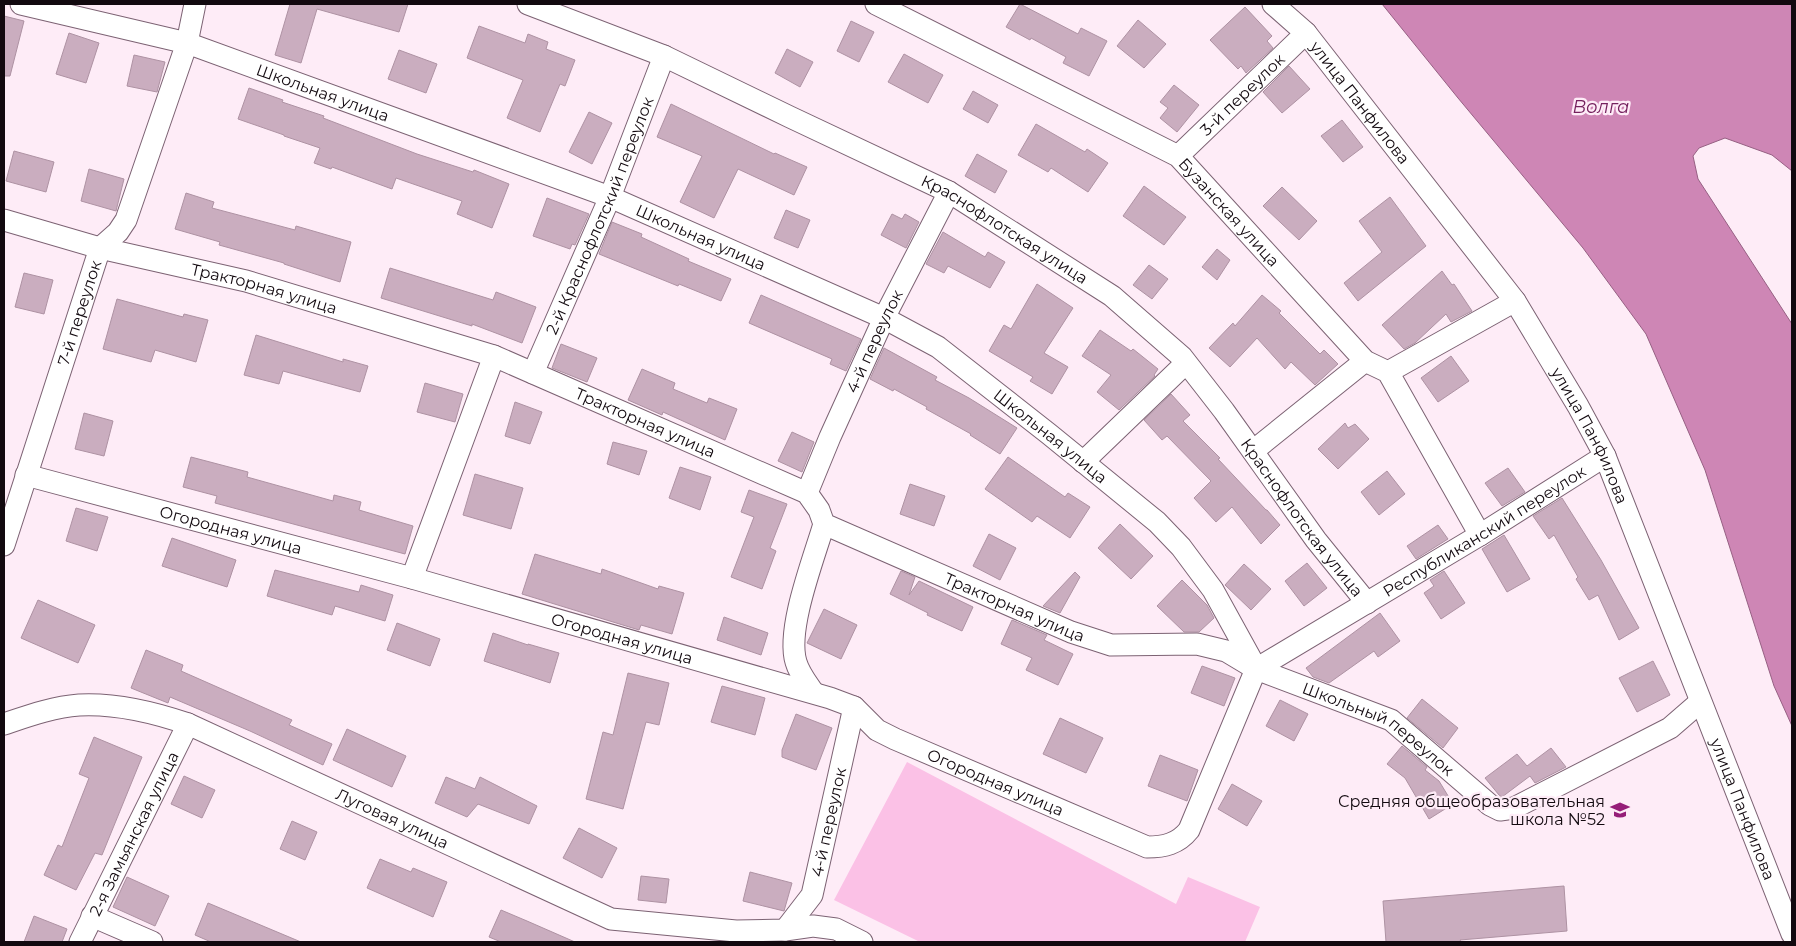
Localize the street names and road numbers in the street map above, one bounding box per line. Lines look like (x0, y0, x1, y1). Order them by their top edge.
street label: улица Панфилова (1305, 37, 1414, 168)
street label: 3-й переулок (1196, 49, 1289, 140)
street label: Школьная улица (254, 60, 392, 126)
street label: 2-й Краснофлотский переулок (542, 94, 658, 337)
street label: Бузанская улица (1174, 154, 1283, 271)
street label: Краснофлотская улица (918, 171, 1091, 288)
street label: Школьная улица (633, 201, 768, 275)
street label: 7-й переулок (54, 257, 106, 368)
street label: Тракторная улица (189, 260, 339, 318)
street label: 4-й переулок (842, 286, 907, 396)
street label: улица Панфилова (1547, 363, 1632, 506)
street label: Тракторная улица (572, 384, 718, 462)
street label: Школьная улица (990, 385, 1111, 487)
street label: Краснофлотская улица (1237, 435, 1367, 601)
street label: Республиканский переулок (1380, 461, 1590, 601)
street label: Огородная улица (157, 502, 304, 558)
street label: Тракторная улица (941, 569, 1087, 646)
street label: Огородная улица (549, 609, 695, 668)
street label: Школьный переулок (1300, 678, 1458, 780)
street label: улица Панфилова (1706, 735, 1779, 883)
street label: Огородная улица (924, 745, 1066, 820)
street label: 2-я Замьянская улица (86, 749, 183, 919)
street label: 4-й переулок (807, 765, 850, 879)
street label: Луговая улица (333, 785, 452, 853)

